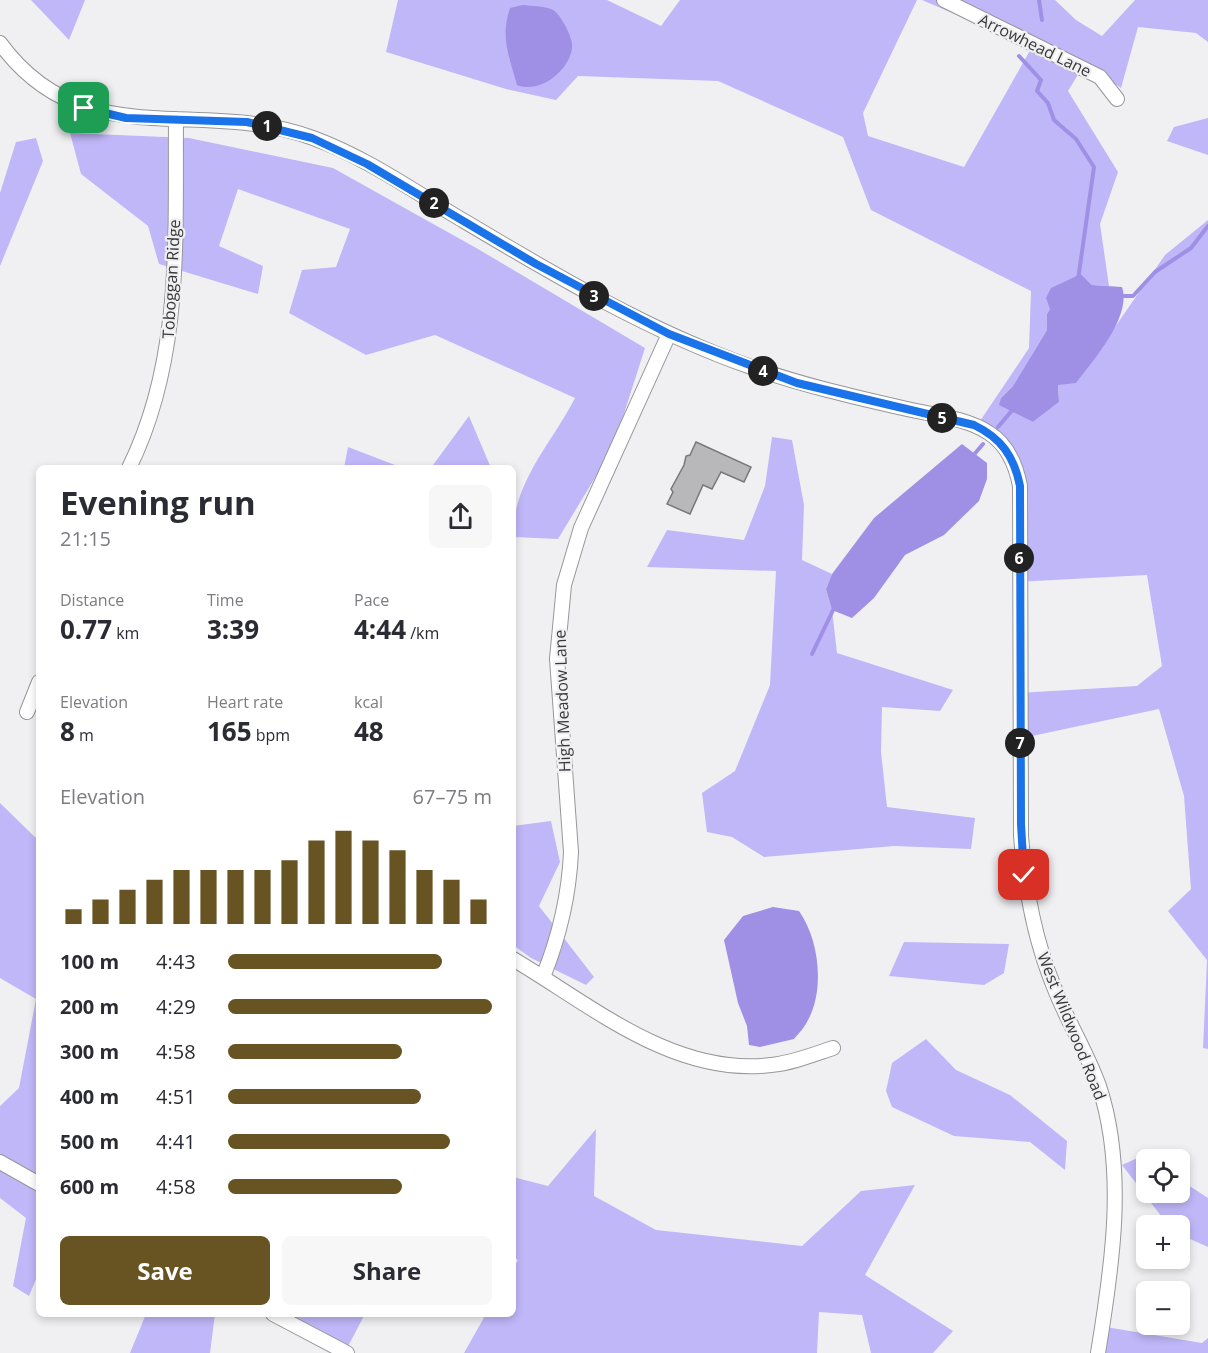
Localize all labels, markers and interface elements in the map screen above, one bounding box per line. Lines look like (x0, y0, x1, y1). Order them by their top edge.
street label: Arrowhead Lane (975, 8, 1095, 82)
pin (58, 82, 109, 133)
icon: arrive (67, 91, 100, 124)
pin: 1 (252, 111, 282, 141)
text: 1 (262, 115, 272, 137)
pin: 2 (419, 188, 449, 218)
text: 2 (429, 192, 439, 214)
street label: Toboggan Ridge (157, 219, 185, 339)
pin: 3 (579, 281, 609, 311)
text: 3 (589, 285, 599, 307)
pin: 4 (748, 356, 778, 386)
text: 4 (758, 360, 768, 382)
pin: 5 (927, 403, 957, 433)
text: 5 (937, 407, 947, 429)
text: Evening run (60, 480, 256, 525)
button: share (429, 485, 492, 548)
text: 21:15 (60, 525, 111, 552)
pin: 6 (1004, 543, 1034, 573)
text: 6 (1014, 547, 1024, 569)
text: Distance (60, 589, 124, 611)
text: Time (207, 589, 244, 611)
text: Pace (354, 589, 389, 611)
text: 0.77 (60, 611, 112, 647)
text: 3:39 (207, 611, 259, 647)
text: 4:44 (354, 611, 406, 647)
text: km (112, 622, 139, 644)
text: /km (406, 622, 439, 644)
street label: High Meadow Lane (549, 629, 575, 773)
text: Elevation (60, 691, 128, 713)
text: Heart rate (207, 691, 283, 713)
text: kcal (354, 691, 383, 713)
text: 8 (60, 713, 75, 749)
text: 165 (207, 713, 252, 749)
text: 48 (354, 713, 384, 749)
text: m (75, 724, 94, 746)
text: bpm (252, 724, 290, 746)
pin: 7 (1005, 728, 1035, 758)
text: 7 (1015, 732, 1025, 754)
text: Elevation (60, 783, 145, 810)
text: 67–75 m (413, 783, 492, 810)
pin (998, 849, 1049, 900)
icon: check (1007, 858, 1040, 891)
text: 100 m (60, 948, 119, 975)
text: 4:43 (156, 948, 196, 975)
street label: West Wildwood Road (1032, 949, 1112, 1103)
text: 200 m (60, 993, 119, 1020)
text: 4:29 (156, 993, 196, 1020)
text: 300 m (60, 1038, 119, 1065)
text: 4:58 (156, 1038, 196, 1065)
text: 400 m (60, 1083, 119, 1110)
text: 4:51 (156, 1083, 196, 1110)
text: 500 m (60, 1128, 119, 1155)
text: 4:41 (156, 1128, 196, 1155)
map controls (1136, 1149, 1190, 1335)
button: locate (1136, 1149, 1190, 1203)
text: 600 m (60, 1173, 119, 1200)
text: 4:58 (156, 1173, 196, 1200)
button: + (1136, 1215, 1190, 1269)
button: Save (60, 1236, 270, 1305)
button: Share (282, 1236, 492, 1305)
button: − (1136, 1281, 1190, 1335)

